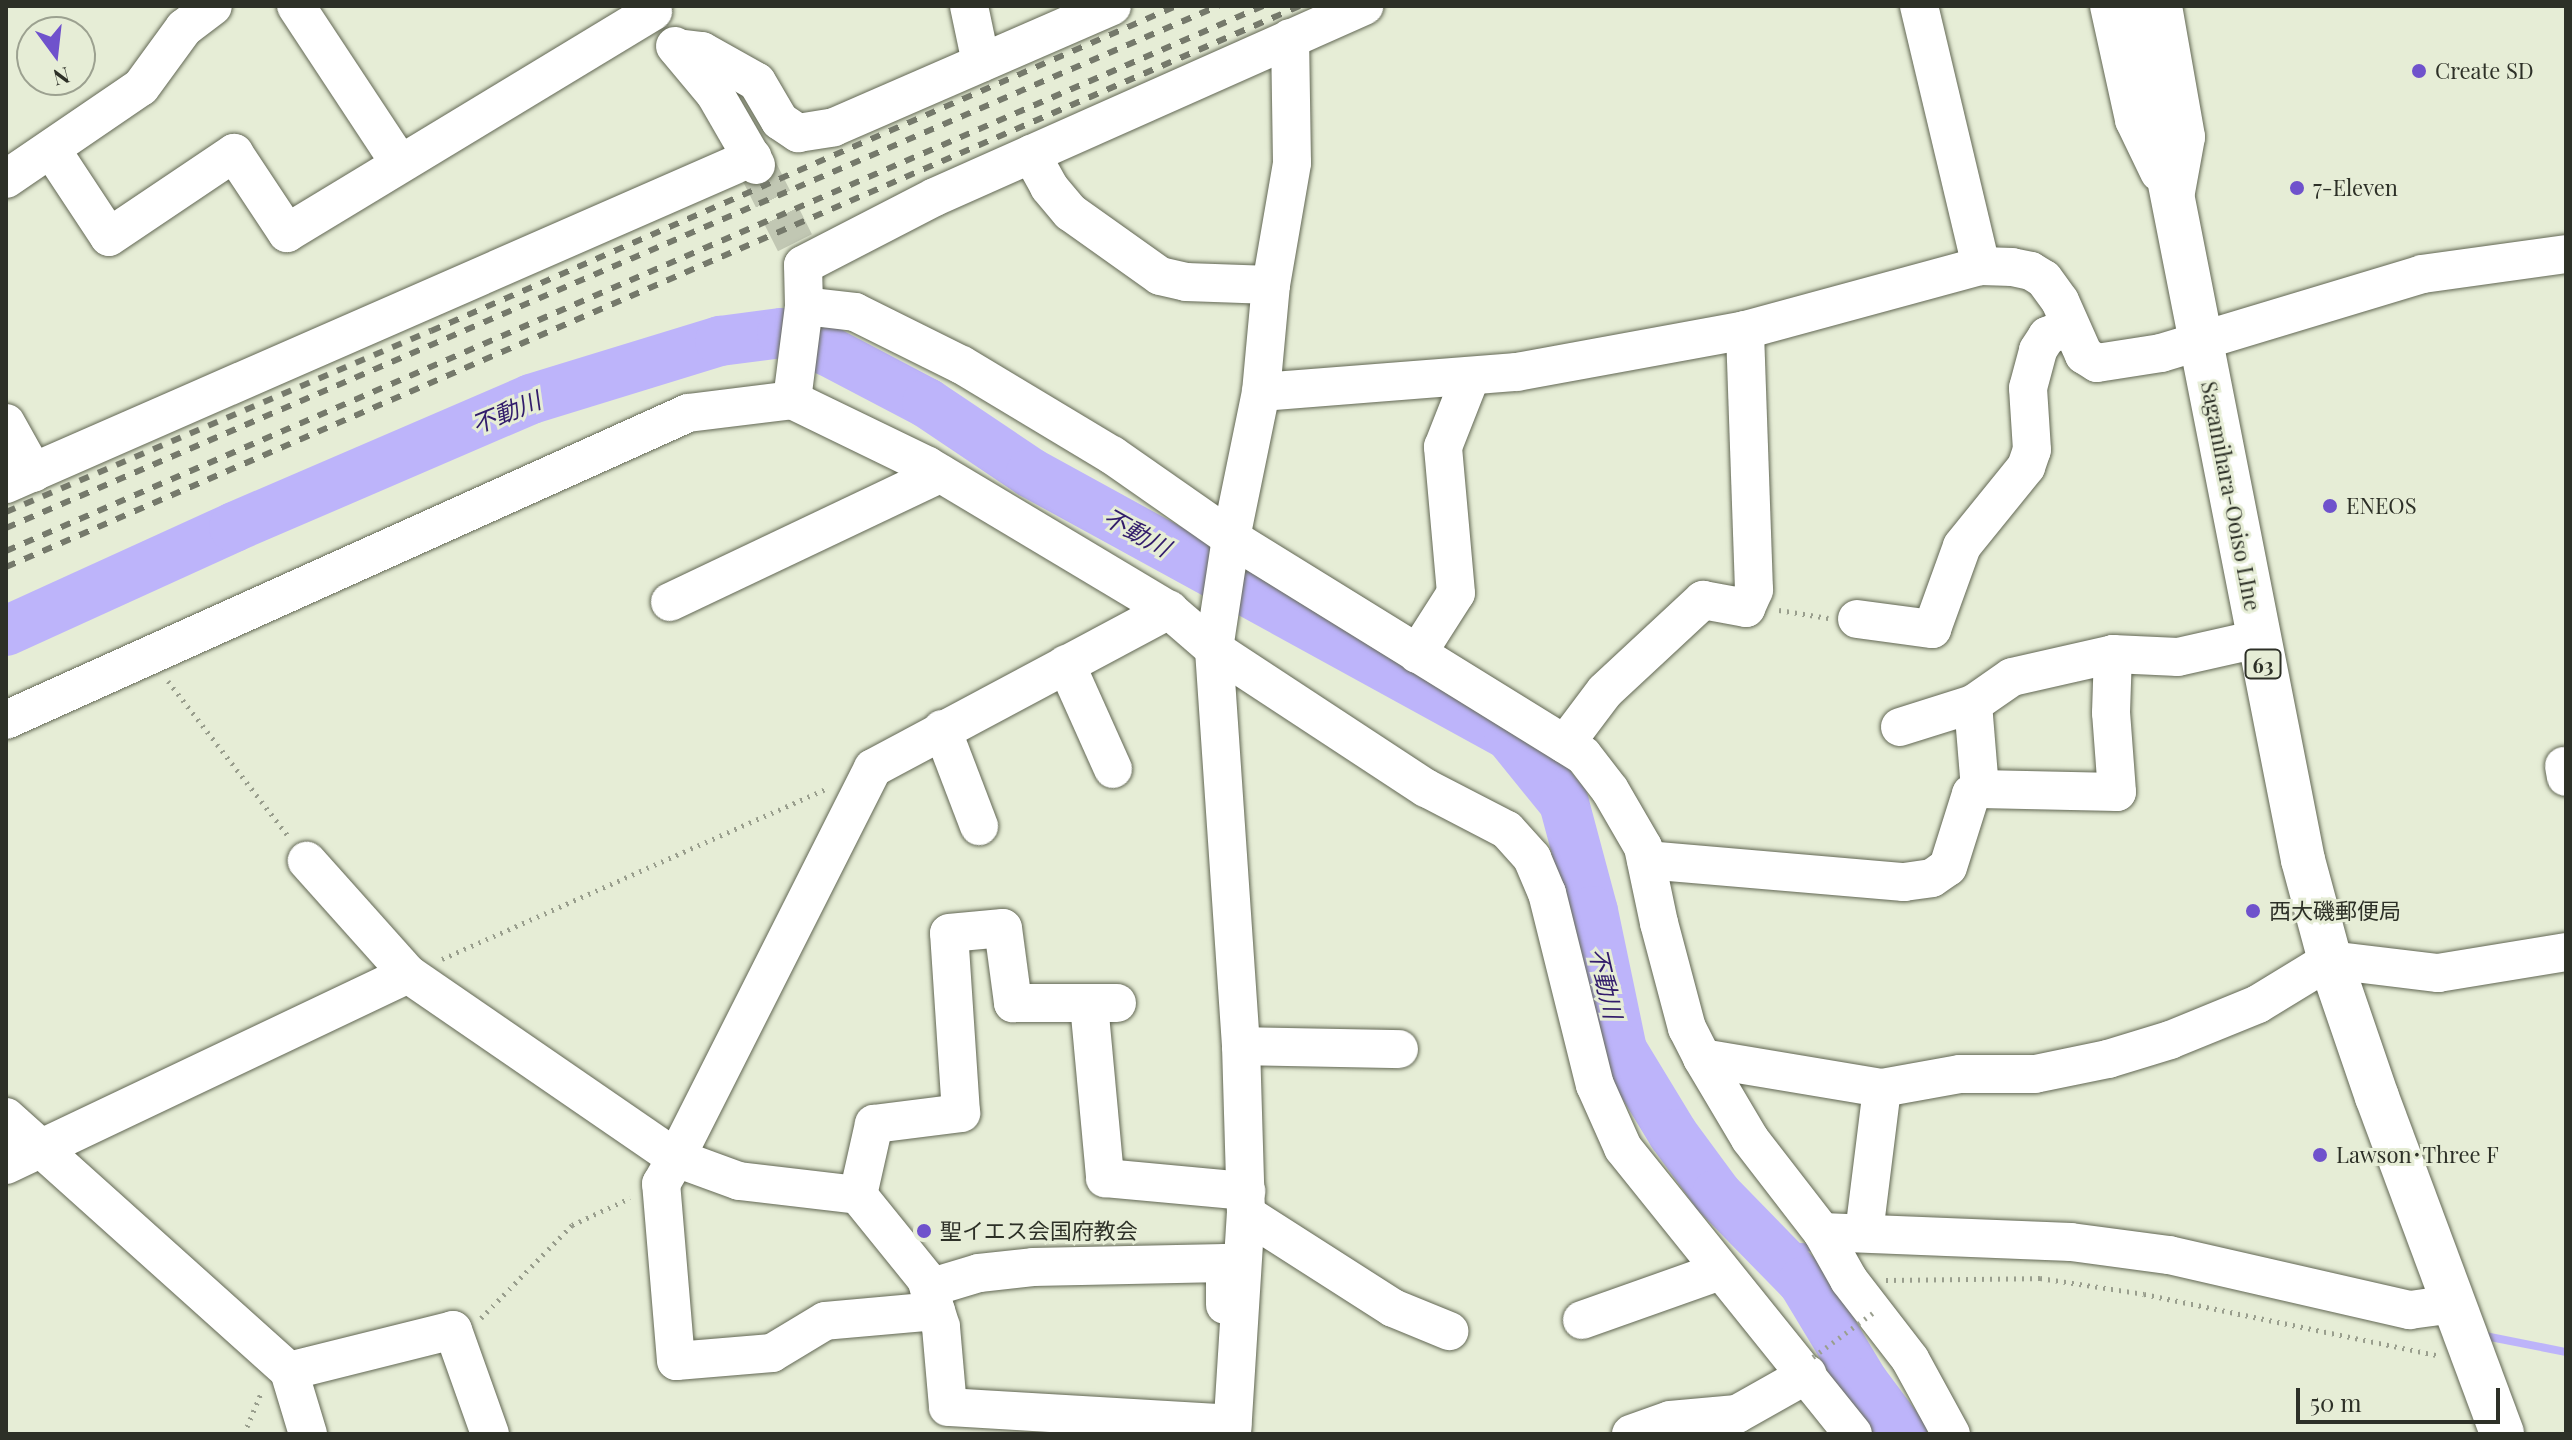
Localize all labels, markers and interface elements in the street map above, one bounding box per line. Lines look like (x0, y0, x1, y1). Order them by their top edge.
north arrow (16, 16, 96, 96)
place label: Create SD (2435, 58, 2534, 84)
text: N (50, 61, 73, 94)
marker: Create SD (2410, 62, 2428, 80)
place label: 7-Eleven (2313, 175, 2398, 201)
marker: 7-Eleven (2288, 179, 2306, 197)
street label: Sagamihara-Ooiso LIne (2196, 379, 2266, 613)
water label: 不動川 (467, 385, 545, 439)
place label: ENEOS (2346, 493, 2417, 519)
marker: ENEOS (2321, 497, 2339, 515)
water label: 不動川 (1099, 502, 1175, 562)
road number: 63 (2243, 648, 2283, 680)
place label: 西大磯郵便局 (2269, 898, 2401, 924)
marker: 西大磯郵便局 (2244, 902, 2262, 920)
water label: 不動川 (1584, 945, 1628, 1021)
place label: Lawson･Three F (2336, 1142, 2499, 1168)
marker: Lawson･Three F (2311, 1146, 2329, 1164)
place label: 聖イエス会国府教会 (940, 1218, 1138, 1244)
marker: 聖イエス会国府教会 (915, 1222, 933, 1240)
scale bar (2300, 1372, 2504, 1422)
text: 50 m (2310, 1386, 2362, 1418)

